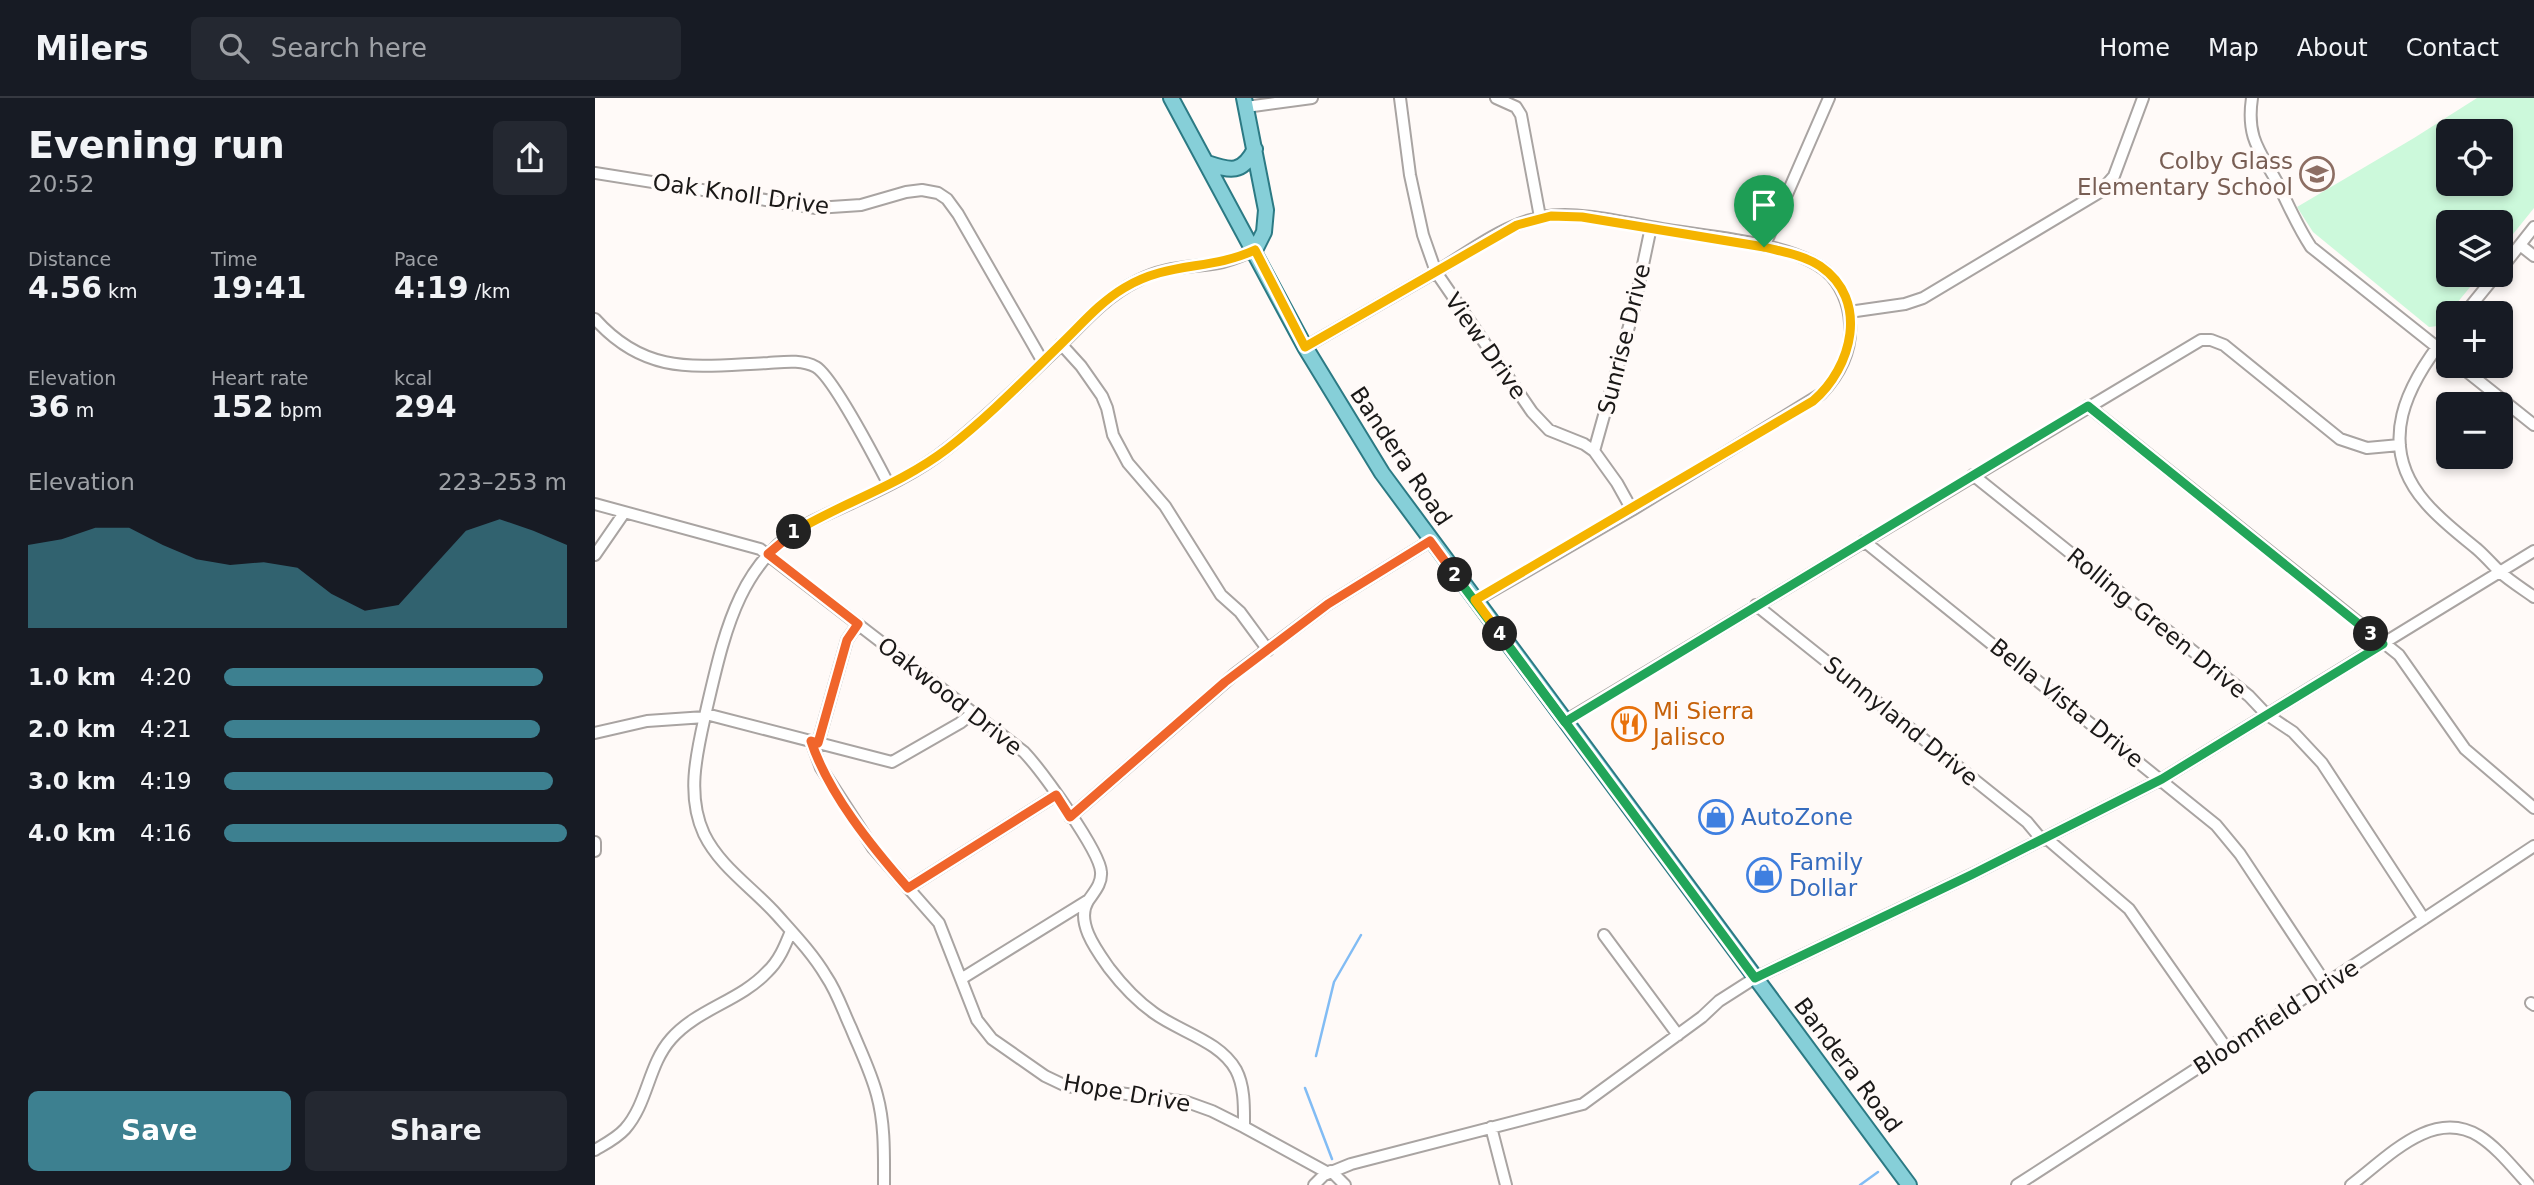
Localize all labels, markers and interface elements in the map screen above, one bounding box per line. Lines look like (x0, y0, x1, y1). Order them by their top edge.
search box (191, 17, 681, 80)
text: Milers (35, 29, 149, 68)
icon: search (215, 29, 253, 67)
text: Search here (271, 33, 427, 63)
text: Home (2099, 34, 2170, 62)
text: Map (2208, 34, 2259, 62)
text: About (2297, 34, 2368, 62)
text: Contact (2406, 34, 2499, 62)
map controls (2436, 119, 2513, 469)
button: locate (2436, 119, 2513, 196)
button: share (493, 121, 567, 195)
text: Evening run (28, 123, 285, 167)
place label: Colby Glass Elementary School (2077, 148, 2293, 200)
school or university icon: Colby Glass Elementary School (2298, 155, 2336, 193)
street label: Oak Knoll Drive (651, 169, 831, 219)
text: 20:52 (28, 171, 94, 197)
pin (1734, 175, 1794, 247)
icon: arrive (1745, 186, 1783, 224)
button: layers (2436, 210, 2513, 287)
text: Distance (28, 248, 111, 270)
text: Time (211, 248, 258, 270)
text: Pace (394, 248, 438, 270)
street label: Sunrise Drive (1593, 261, 1655, 417)
text: 4.56 (28, 270, 102, 305)
text: 19:41 (211, 270, 307, 305)
text: 4:19 (394, 270, 469, 305)
text: km (102, 280, 138, 302)
text: /km (469, 280, 511, 302)
street label: View Drive (1440, 288, 1532, 404)
button: + (2436, 301, 2513, 378)
text: Elevation (28, 367, 116, 389)
text: Heart rate (211, 367, 309, 389)
text: kcal (394, 367, 432, 389)
street label: Bandera Road (1345, 382, 1457, 530)
text: 36 (28, 389, 70, 424)
text: 152 (211, 389, 274, 424)
text: 294 (394, 389, 457, 424)
button: − (2436, 392, 2513, 469)
text: m (70, 399, 94, 421)
text: bpm (274, 399, 322, 421)
text: Elevation (28, 469, 135, 495)
text: 223–253 m (438, 469, 567, 495)
pin: 1 (777, 514, 811, 550)
text: 1 (787, 520, 800, 542)
street label: Rolling Green Drive (2062, 543, 2252, 703)
pin: 2 (1437, 558, 1473, 592)
text: 2 (1448, 563, 1461, 585)
pin: 4 (1483, 616, 1517, 652)
pin: 3 (2353, 616, 2389, 652)
text: 4 (1493, 622, 1506, 644)
text: 3 (2364, 622, 2377, 644)
street label: Oakwood Drive (873, 632, 1027, 760)
street label: Bella Vista Drive (1985, 633, 2149, 773)
street label: Sunnyland Drive (1819, 651, 1983, 791)
text: 1.0 km (28, 664, 116, 690)
text: 4:20 (140, 664, 192, 690)
place label: Mi Sierra Jalisco (1651, 698, 1754, 750)
restaurant icon: Mi Sierra Jalisco (1610, 705, 1648, 743)
text: 2.0 km (28, 716, 116, 742)
text: 4:21 (140, 716, 192, 742)
text: 3.0 km (28, 768, 116, 794)
text: 4:19 (140, 768, 192, 794)
shop icon: AutoZone (1697, 798, 1735, 836)
place label: AutoZone (1741, 804, 1853, 830)
text: 4.0 km (28, 820, 116, 846)
text: 4:16 (140, 820, 192, 846)
place label: Family Dollar (1789, 849, 1863, 901)
shop icon: Family Dollar (1745, 856, 1783, 894)
street label: Bloomfield Drive (2189, 954, 2363, 1080)
street label: Bandera Road (1789, 993, 1907, 1137)
street label: Hope Drive (1061, 1069, 1193, 1117)
button: Save (28, 1091, 291, 1171)
button: Share (305, 1091, 567, 1171)

